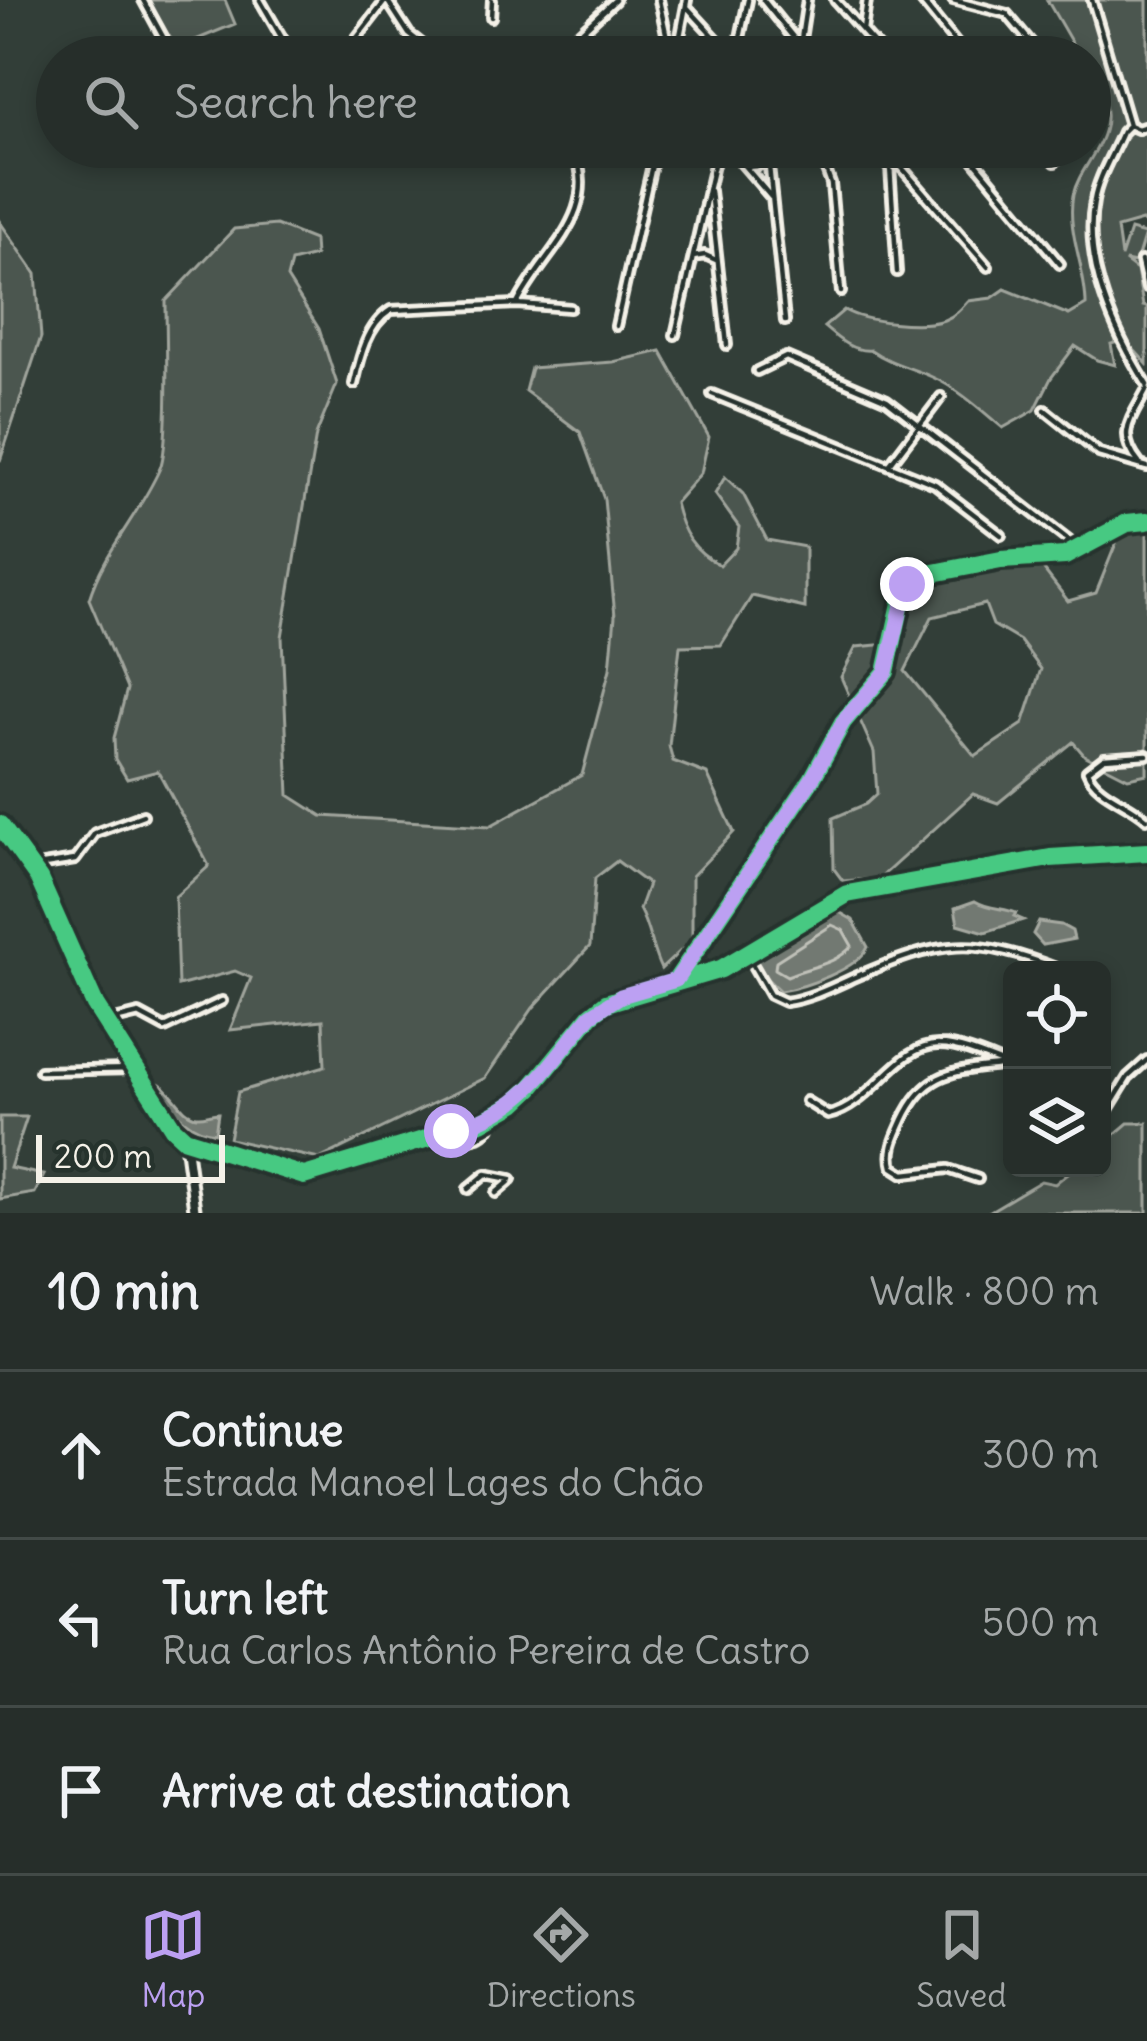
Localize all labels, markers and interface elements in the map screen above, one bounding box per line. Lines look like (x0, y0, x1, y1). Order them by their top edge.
search box (36, 36, 1111, 168)
icon: search (78, 69, 144, 135)
text: Search here (174, 74, 418, 130)
route end (880, 557, 934, 611)
map controls (1003, 961, 1111, 1177)
button: locate (1003, 961, 1111, 1069)
button: layers (1003, 1069, 1111, 1177)
route start (424, 1104, 478, 1158)
scale bar (36, 1129, 225, 1182)
text: 200 m (54, 1135, 152, 1177)
text: 10 min (48, 1259, 200, 1323)
text: Walk · 800 m (869, 1267, 1099, 1316)
text: Continue (162, 1402, 344, 1458)
icon: ahead (48, 1422, 114, 1488)
text: 300 m (982, 1430, 1099, 1479)
text: Estrada Manoel Lages do Chão (162, 1458, 704, 1507)
text: Turn left (162, 1570, 328, 1626)
icon: left (48, 1590, 114, 1656)
text: 500 m (982, 1598, 1099, 1647)
text: Rua Carlos Antônio Pereira de Castro (162, 1626, 810, 1675)
icon: arrive (48, 1758, 114, 1824)
text: Arrive at destination (162, 1763, 571, 1819)
tab: Map (140, 1902, 206, 2016)
tab: Directions (487, 1902, 636, 2016)
tab: Saved (916, 1902, 1007, 2016)

